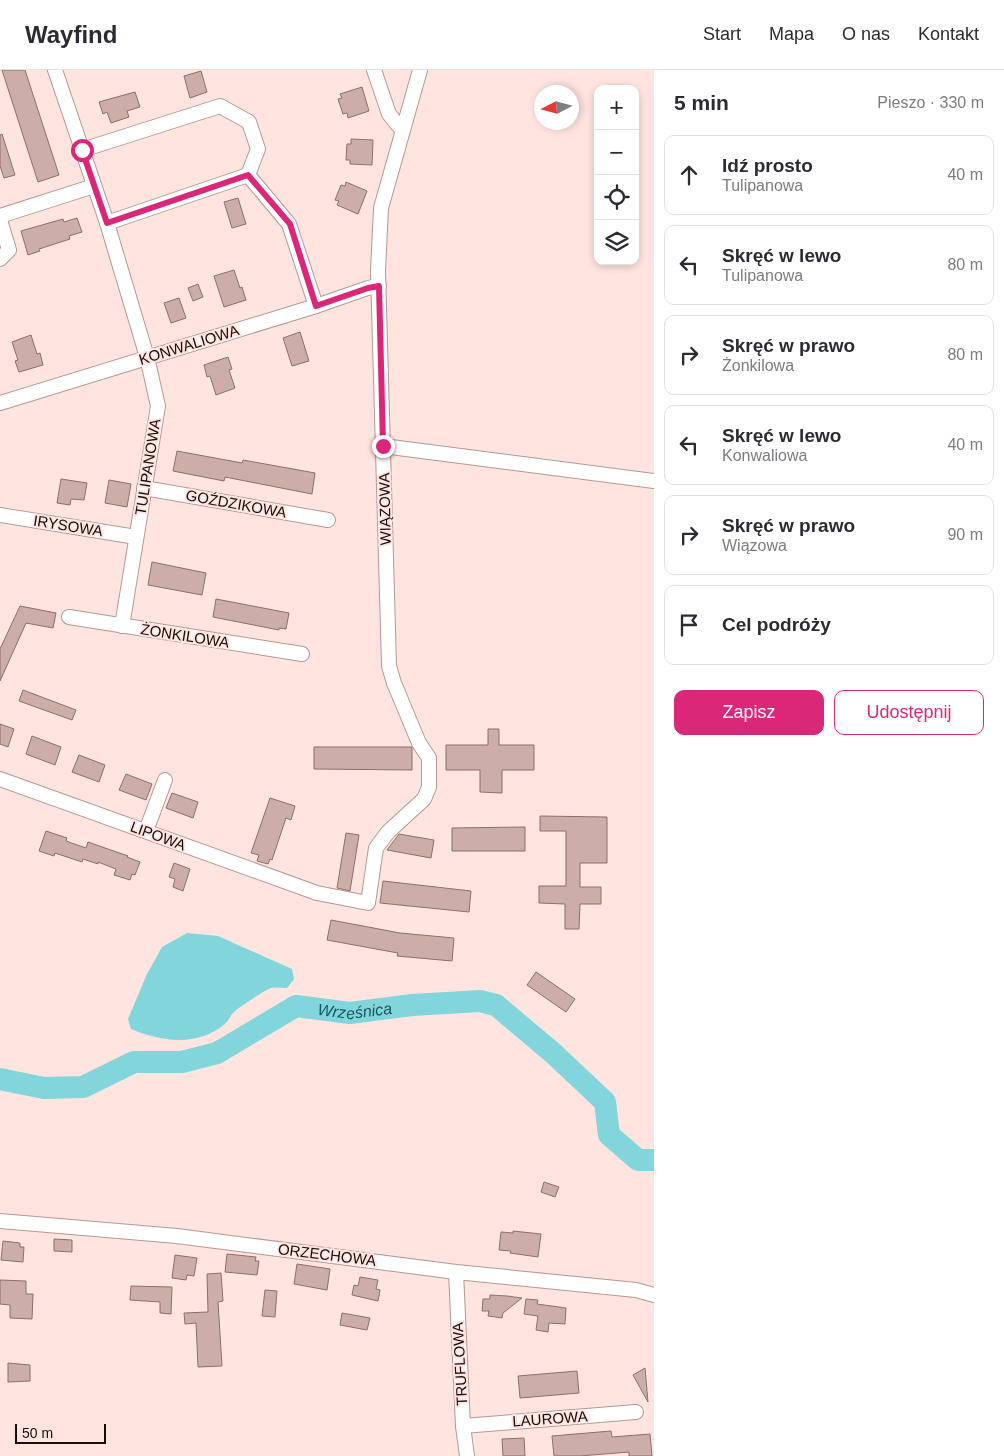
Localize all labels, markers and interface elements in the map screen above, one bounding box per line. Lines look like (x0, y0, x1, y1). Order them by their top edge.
text: Wayfind (25, 21, 117, 48)
text: Start (703, 24, 741, 44)
text: Mapa (769, 24, 814, 44)
text: O nas (842, 24, 890, 44)
text: Kontakt (918, 24, 979, 44)
north arrow (534, 85, 579, 130)
map controls (594, 85, 639, 265)
button: + (594, 85, 639, 130)
text: 5 min (674, 91, 729, 114)
text: Pieszo · 330 m (877, 94, 984, 111)
button: − (594, 130, 639, 175)
route start (71, 139, 94, 162)
text: Idź prosto (722, 155, 813, 176)
icon: ahead (675, 161, 703, 189)
text: 40 m (947, 166, 983, 183)
button: locate (594, 175, 639, 220)
text: Tulipanowa (722, 177, 803, 194)
button: layers (594, 220, 639, 265)
text: Skręć w lewo (722, 245, 841, 266)
icon: left (675, 251, 703, 279)
text: 80 m (947, 256, 983, 273)
text: Tulipanowa (722, 267, 803, 284)
street label: KONWALIOWA (137, 321, 241, 368)
text: Skręć w prawo (722, 335, 855, 356)
icon: right (675, 341, 703, 369)
text: 80 m (947, 346, 983, 363)
text: Żonkilowa (722, 357, 794, 374)
street label: TULIPANOWA (131, 417, 164, 516)
text: Skręć w lewo (722, 425, 841, 446)
icon: left (675, 431, 703, 459)
route end (372, 435, 395, 458)
text: 40 m (947, 436, 983, 453)
text: Konwaliowa (722, 447, 807, 464)
street label: WIĄZOWA (375, 472, 394, 546)
street label: GOŹDZIKOWA (184, 486, 288, 521)
street label: IRYSOWA (32, 512, 104, 539)
text: Skręć w prawo (722, 515, 855, 536)
icon: right (675, 521, 703, 549)
text: 90 m (947, 526, 983, 543)
text: Wiązowa (722, 537, 787, 554)
icon: arrive (675, 611, 703, 639)
text: Cel podróży (722, 614, 831, 635)
street label: ŻONKILOWA (140, 620, 231, 651)
button: Zapisz (674, 690, 824, 735)
button: Udostępnij (834, 690, 984, 735)
street label: LIPOWA (128, 818, 188, 853)
water label: Wrześnica (317, 1000, 393, 1022)
street label: ORZECHOWA (277, 1240, 377, 1269)
street label: TRUFLOWA (449, 1322, 470, 1406)
street label: LAUROWA (512, 1407, 588, 1430)
scale bar (15, 1421, 106, 1444)
text: 50 m (22, 1425, 53, 1441)

